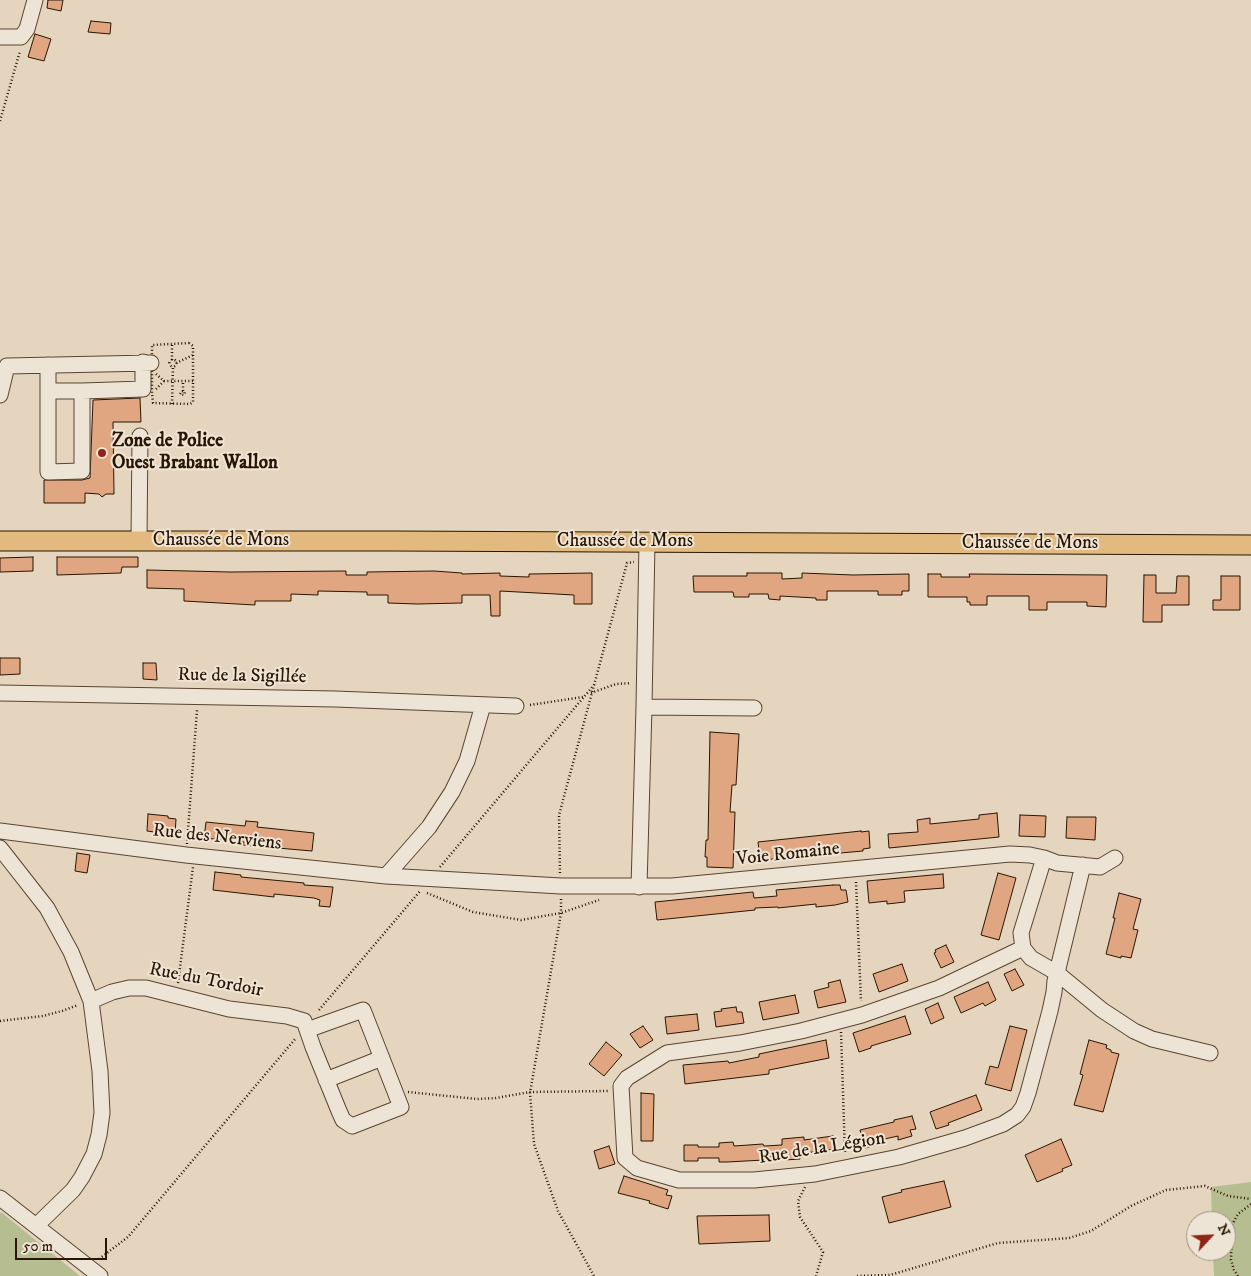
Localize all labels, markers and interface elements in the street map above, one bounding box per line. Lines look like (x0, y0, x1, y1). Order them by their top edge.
place label: Zone de Police Ouest Brabant Wallon (112, 431, 278, 475)
marker: Zone de Police Ouest Brabant Wallon (96, 447, 108, 459)
street label: Chaussée de Mons (153, 530, 289, 552)
street label: Chaussée de Mons (557, 531, 693, 553)
street label: Chaussée de Mons (962, 533, 1098, 555)
street label: Rue de la Sigillée (177, 664, 307, 690)
street label: Rue des Nerviens (151, 820, 283, 856)
street label: Voie Romaine (735, 838, 841, 872)
street label: Rue du Tordoir (147, 959, 265, 1003)
street label: Rue de la Légion (757, 1128, 887, 1170)
north arrow (1186, 1211, 1236, 1261)
text: N (1213, 1221, 1234, 1239)
scale bar (18, 1228, 110, 1260)
text: 50 m (23, 1237, 53, 1256)

